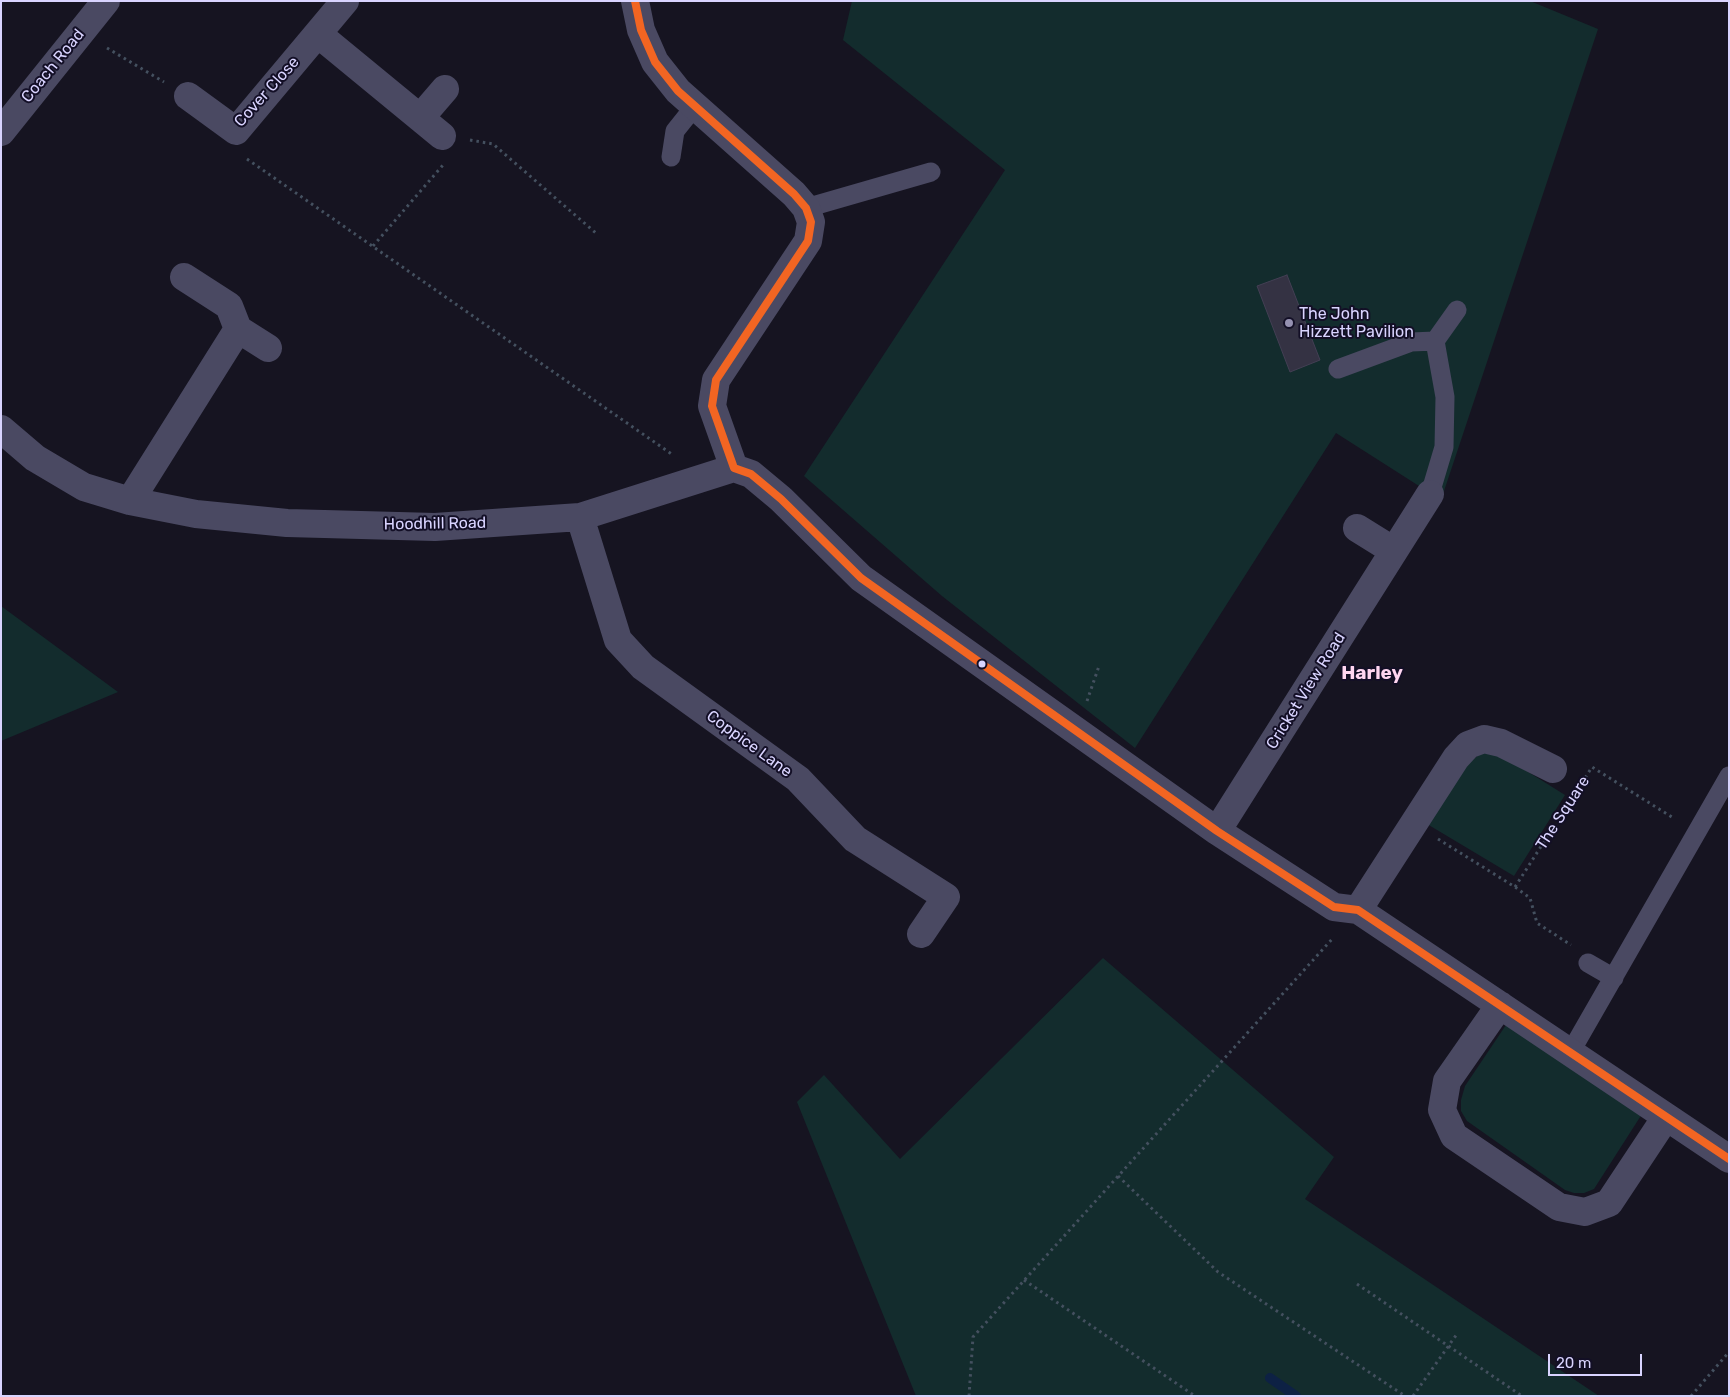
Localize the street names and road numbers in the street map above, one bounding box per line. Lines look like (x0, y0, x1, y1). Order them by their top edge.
street label: Coach Road (18, 25, 88, 107)
street label: Cover Close (230, 53, 304, 131)
street label: Hoodhill Road (384, 514, 486, 534)
street label: Cricket View Road (1262, 629, 1350, 753)
street label: Coppice Lane (703, 707, 795, 781)
street label: The Square (1532, 772, 1594, 854)

